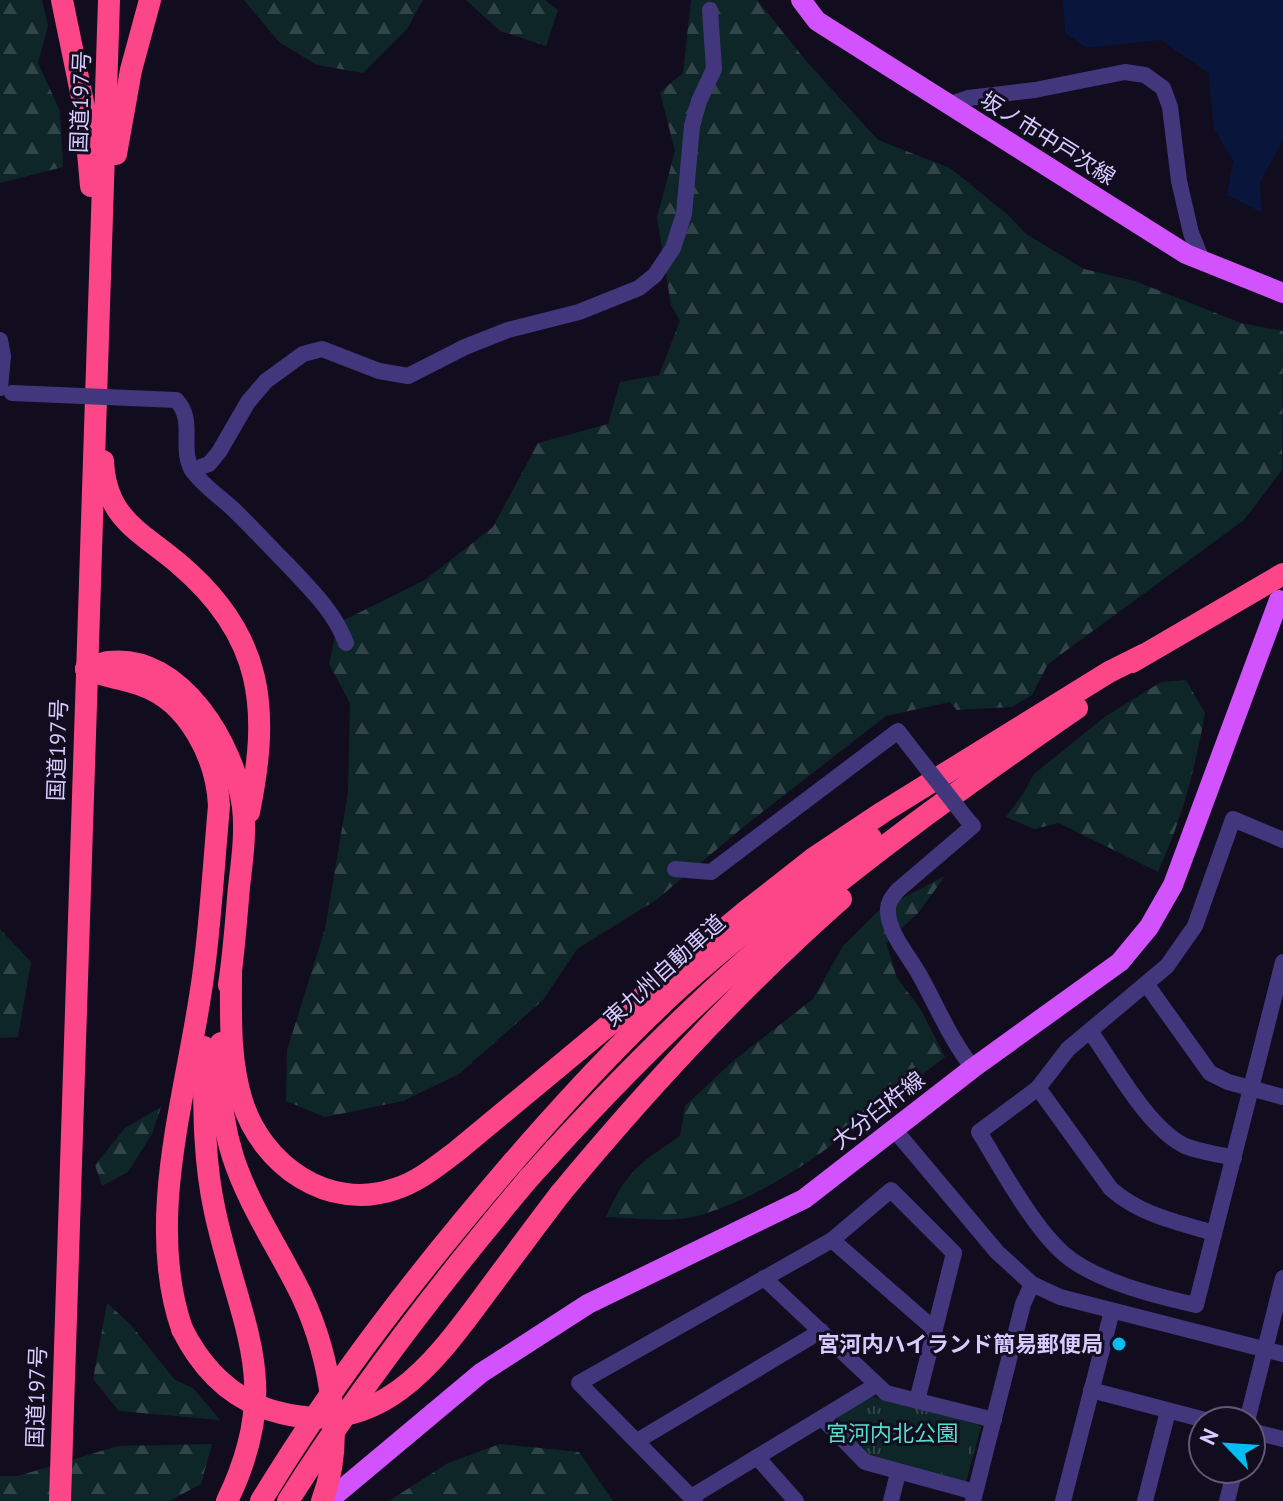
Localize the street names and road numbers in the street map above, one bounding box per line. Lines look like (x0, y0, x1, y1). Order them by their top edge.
street label: 国道197号 (64, 51, 96, 153)
street label: 坂ノ市中戸次線 (975, 85, 1121, 191)
street label: 国道197号 (41, 699, 73, 801)
street label: 東九州自動車道 (597, 908, 731, 1032)
street label: 大分臼杵線 (826, 1065, 930, 1155)
street label: 国道197号 (20, 1346, 52, 1448)

